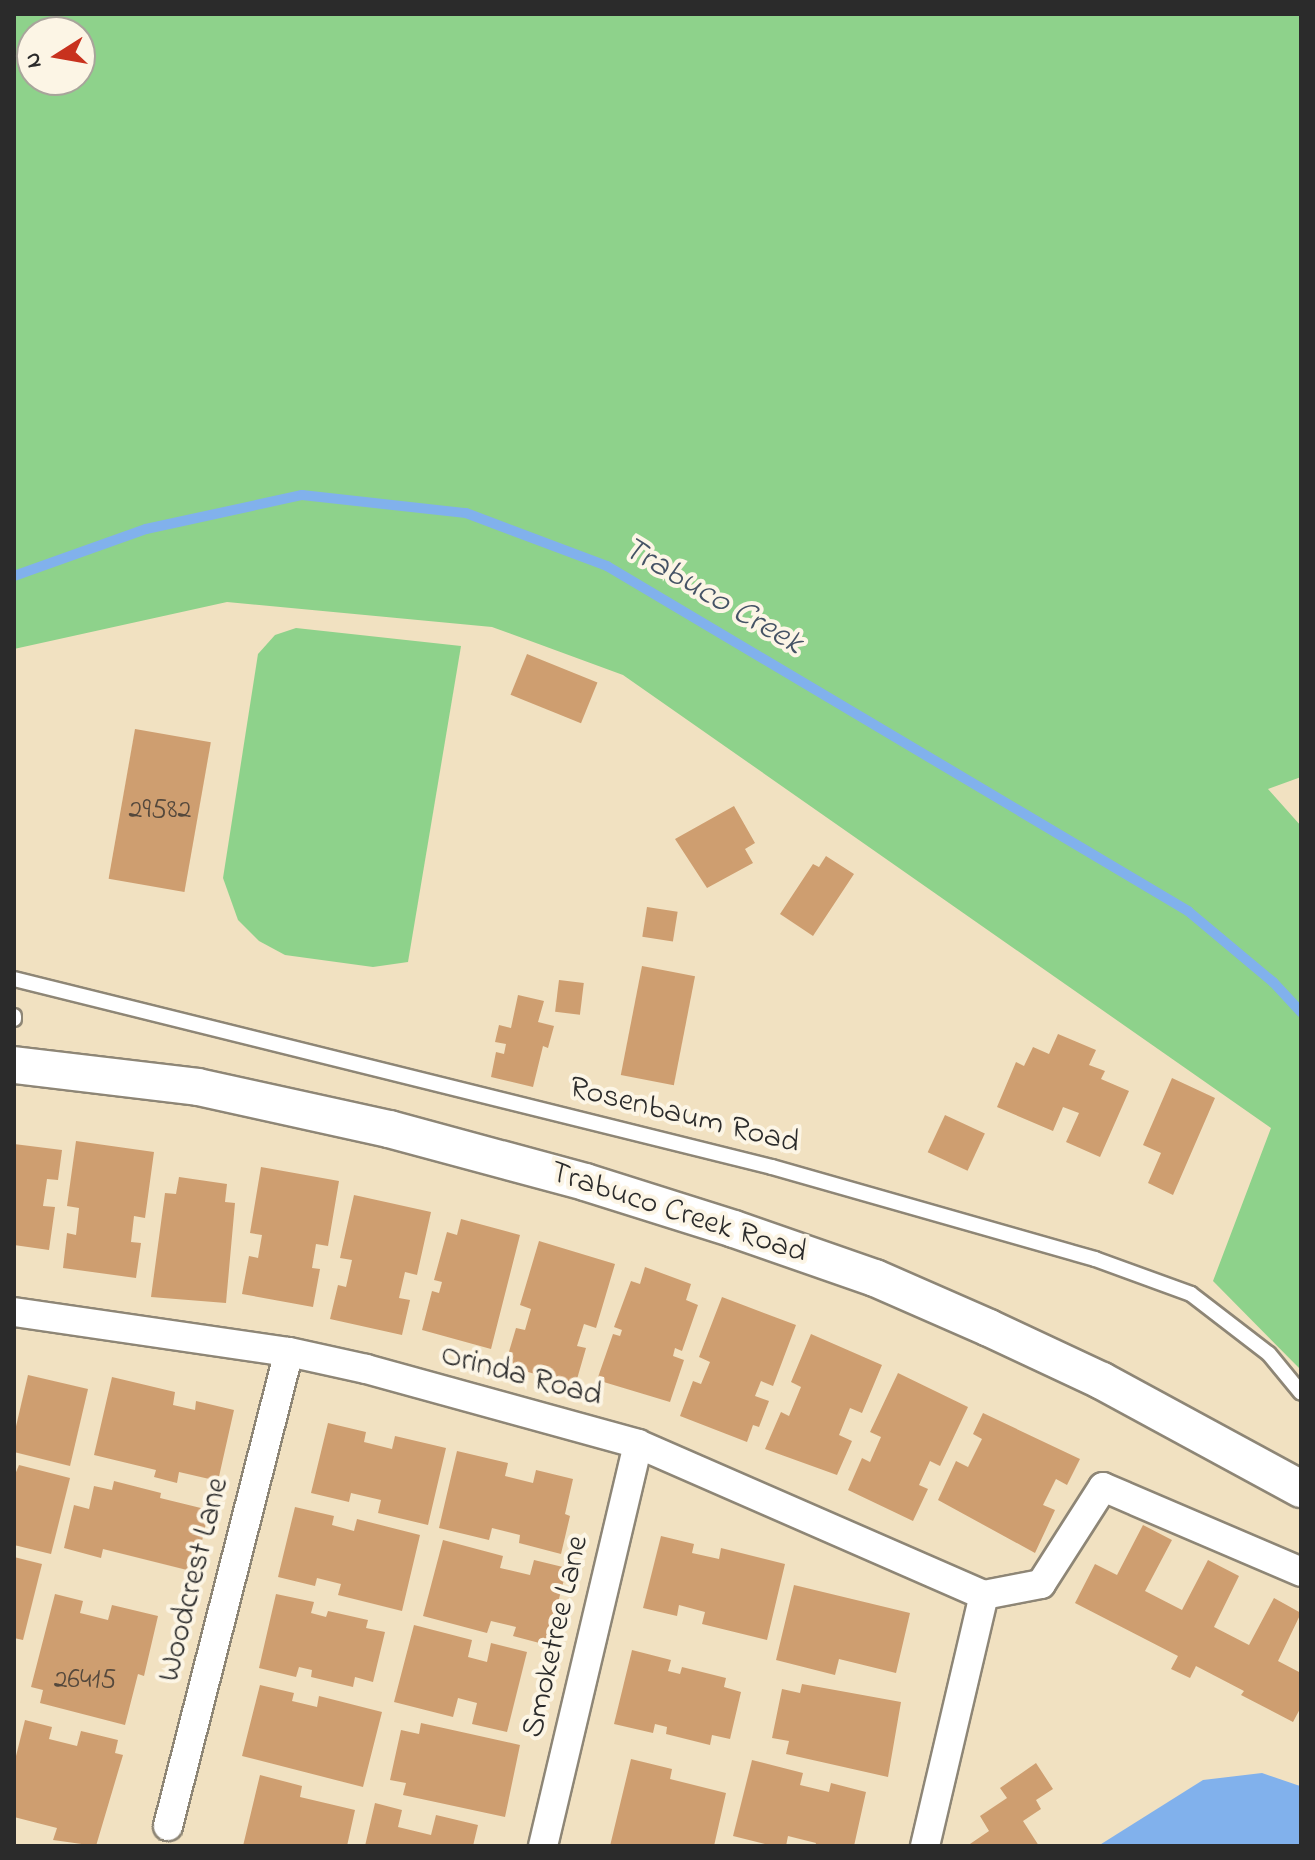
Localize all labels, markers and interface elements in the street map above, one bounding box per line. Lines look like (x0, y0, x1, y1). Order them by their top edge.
north arrow (16, 16, 96, 96)
text: N (17, 50, 52, 71)
water label: Trabuco Creek (615, 529, 809, 665)
house number: 29582 (129, 794, 191, 828)
street label: Rosenbaum Road (565, 1070, 803, 1164)
street label: Trabuco Creek Road (545, 1154, 811, 1274)
street label: Orinda Road (436, 1337, 606, 1417)
street label: Woodcrest Lane (151, 1474, 239, 1686)
street label: Smoketree Lane (515, 1532, 599, 1742)
house number: 26415 (54, 1664, 116, 1698)

